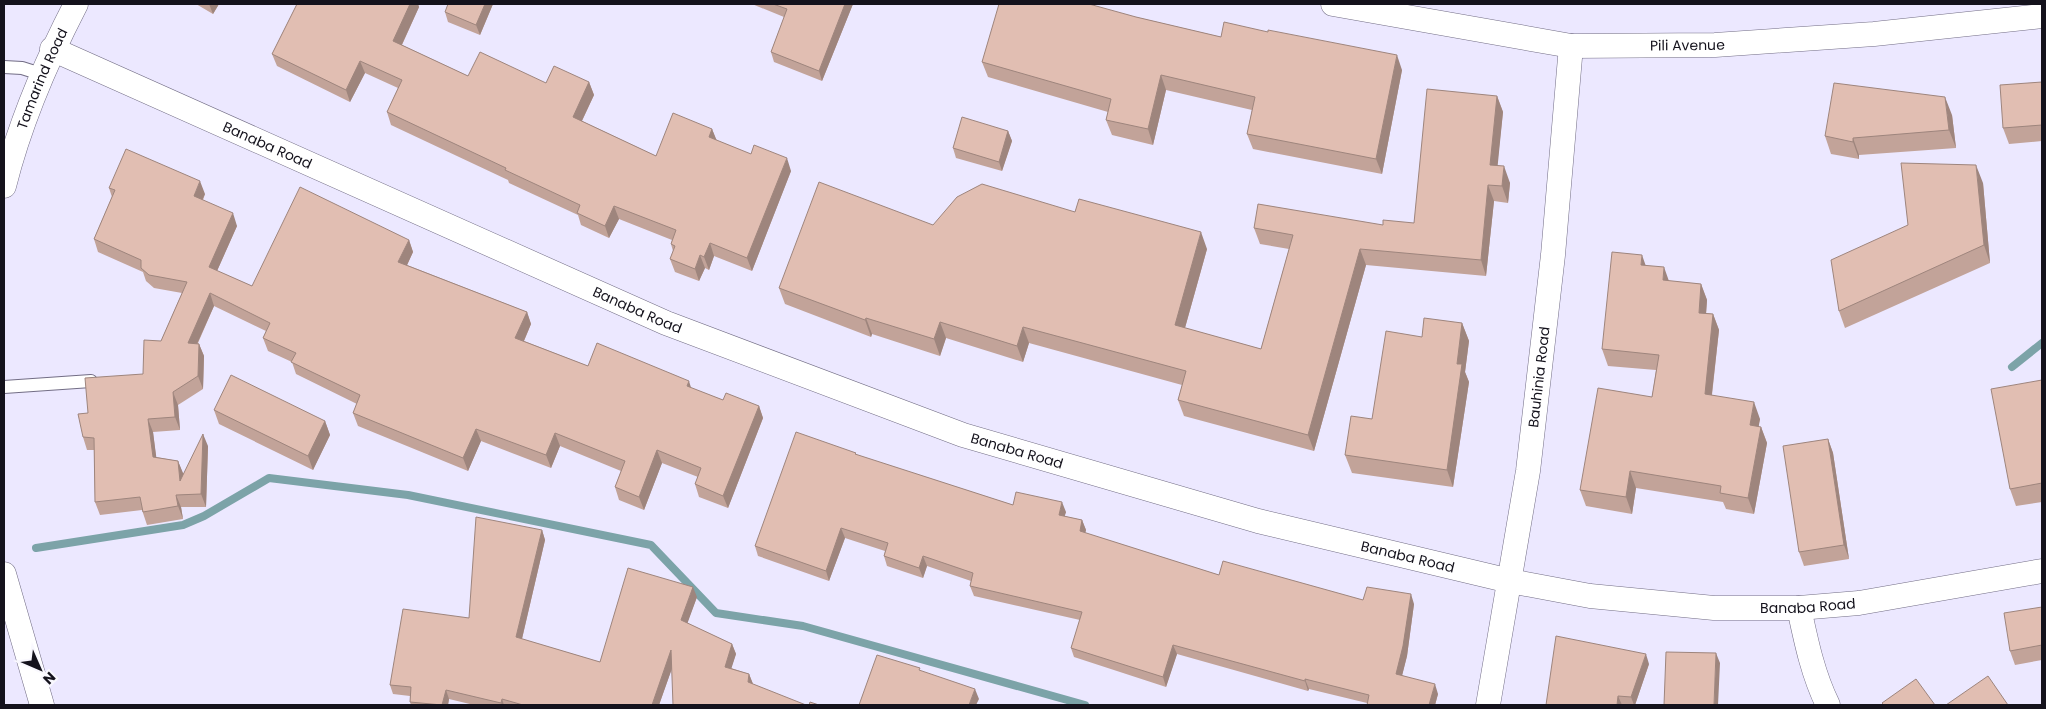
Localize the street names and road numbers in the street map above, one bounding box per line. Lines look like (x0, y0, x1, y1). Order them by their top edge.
street label: Tamarind Road (12, 25, 72, 132)
street label: Pili Avenue (1650, 34, 1726, 55)
street label: Banaba Road (220, 117, 315, 174)
street label: Banaba Road (590, 282, 685, 338)
street label: Bauhinia Road (1523, 325, 1555, 429)
street label: Banaba Road (968, 428, 1066, 474)
street label: Banaba Road (1359, 536, 1457, 577)
street label: Banaba Road (1760, 593, 1856, 618)

